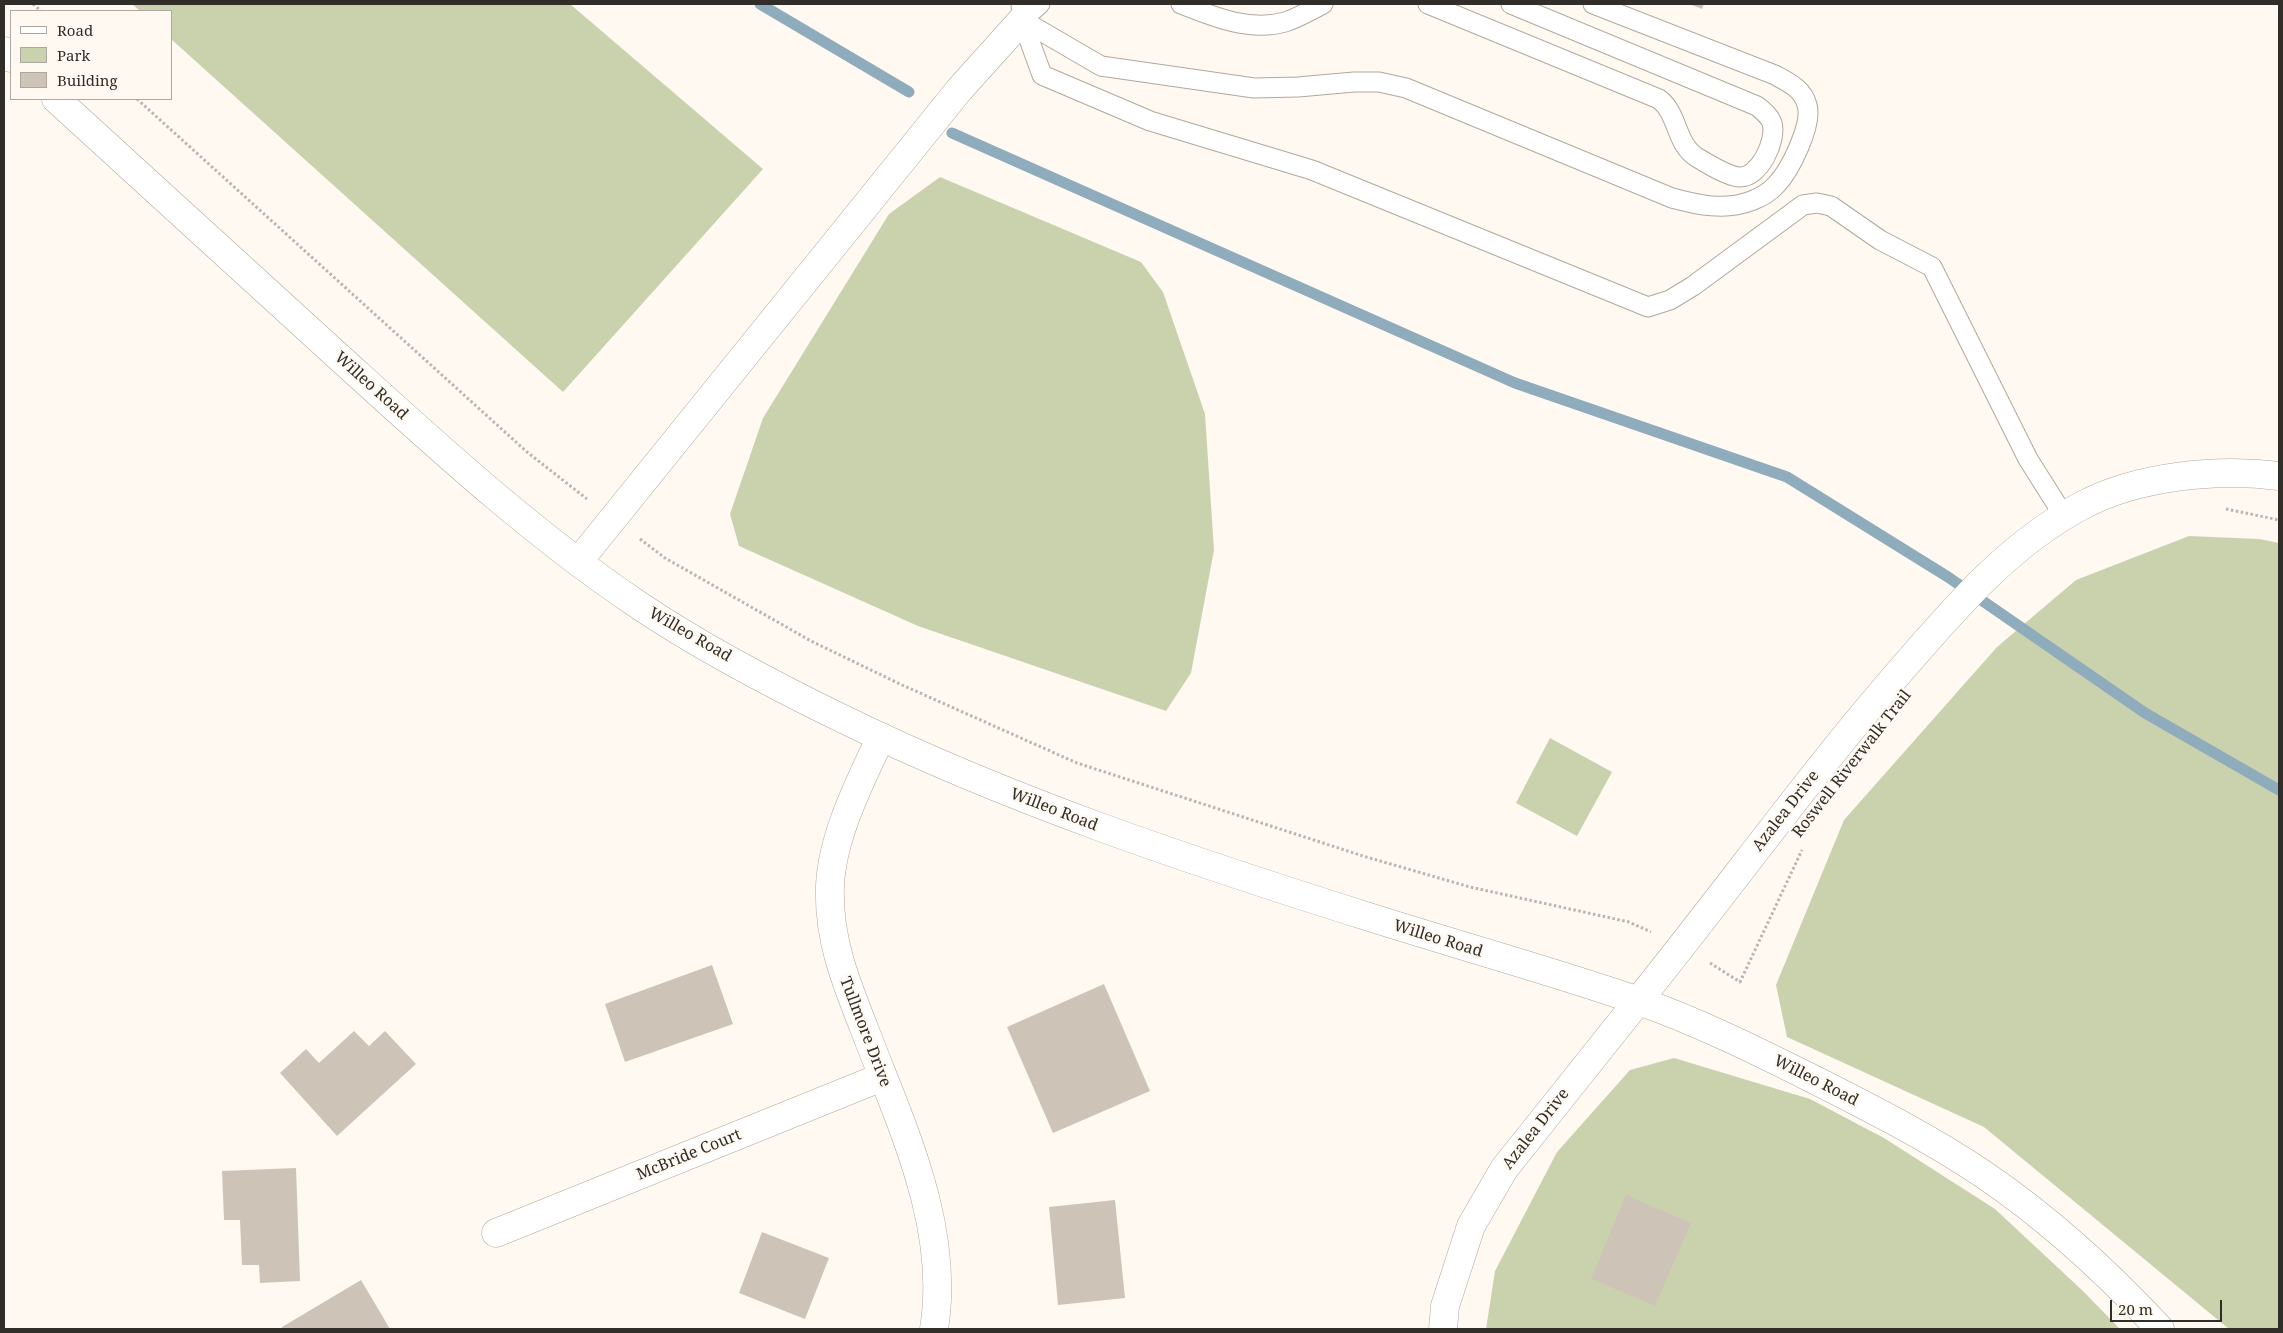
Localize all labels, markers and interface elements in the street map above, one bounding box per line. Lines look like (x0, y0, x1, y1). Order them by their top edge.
legend (10, 10, 172, 100)
text: Road (57, 20, 93, 40)
text: Park (57, 45, 90, 65)
text: Building (57, 70, 118, 90)
street label: Willeo Road (330, 348, 412, 424)
street label: Willeo Road (645, 604, 735, 666)
street label: Roswell Riverwalk Trail (1788, 686, 1916, 842)
street label: Azalea Drive (1748, 767, 1824, 855)
street label: Willeo Road (1007, 784, 1101, 836)
street label: Willeo Road (1391, 916, 1485, 962)
street label: Tullmore Drive (835, 974, 895, 1090)
street label: Willeo Road (1771, 1051, 1861, 1111)
street label: Azalea Drive (1498, 1085, 1574, 1173)
street label: McBride Court (634, 1125, 744, 1185)
scale bar (2113, 1290, 2226, 1322)
text: 20 m (2118, 1299, 2153, 1319)

